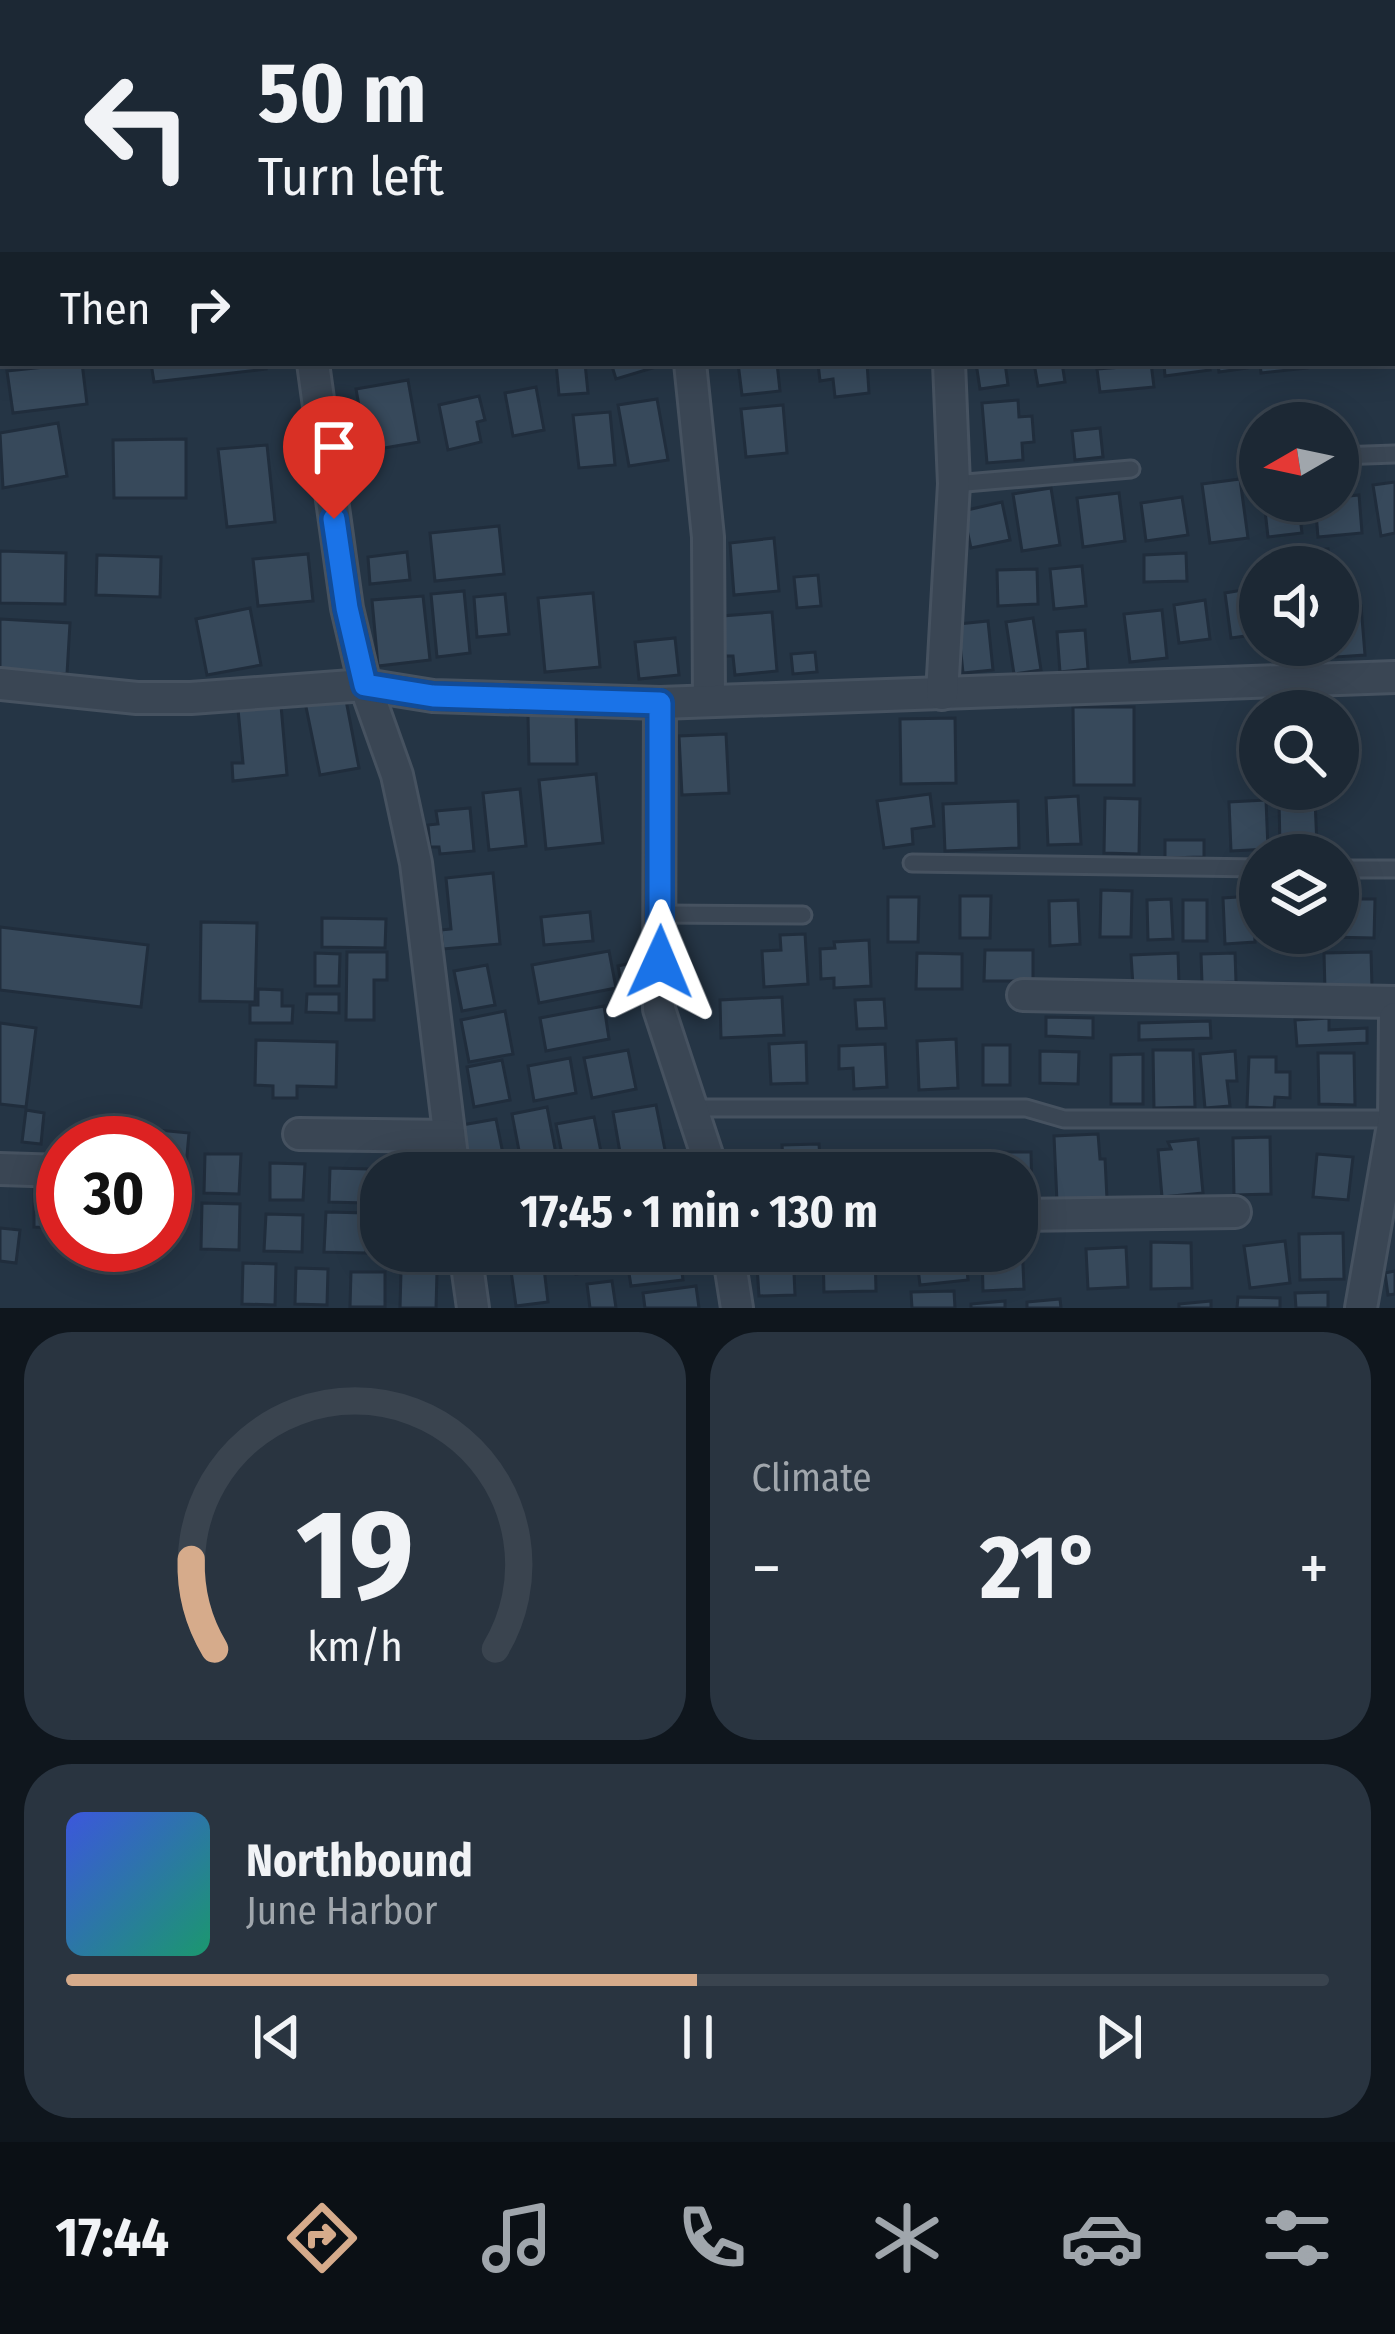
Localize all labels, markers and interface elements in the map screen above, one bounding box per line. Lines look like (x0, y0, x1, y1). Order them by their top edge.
text: 50 m (258, 43, 427, 144)
icon: left (60, 48, 216, 204)
text: Turn left (258, 145, 444, 209)
icon: right (175, 276, 241, 342)
text: Then (60, 282, 151, 336)
pin (283, 396, 385, 519)
north arrow (1239, 402, 1359, 522)
map controls (1239, 402, 1359, 954)
icon: arrive (301, 414, 367, 480)
button: sound (1239, 546, 1359, 666)
button: search (1239, 690, 1359, 810)
button: layers (1239, 834, 1359, 954)
position arrow (597, 899, 723, 1025)
speed limit sign: 30 (36, 1116, 192, 1272)
text: 17:45 · 1 min · 130 m (520, 1185, 878, 1239)
text: Climate (752, 1455, 872, 1501)
text: 19 (296, 1481, 413, 1631)
text: 21° (980, 1514, 1100, 1622)
text: − (752, 1529, 781, 1608)
text: + (1299, 1529, 1329, 1608)
text: km/h (307, 1621, 403, 1672)
text: Northbound (246, 1834, 473, 1888)
text: June Harbor (246, 1888, 437, 1934)
icon: previous (244, 2004, 310, 2070)
icon: pause (665, 2004, 731, 2070)
icon: next (1086, 2004, 1152, 2070)
icon: directions (280, 2196, 364, 2280)
icon: music (475, 2196, 559, 2280)
icon: phone (670, 2196, 754, 2280)
icon: climate (865, 2196, 949, 2280)
icon: car (1060, 2196, 1144, 2280)
icon: filters (1255, 2196, 1339, 2280)
text: 17:44 (56, 2206, 169, 2270)

